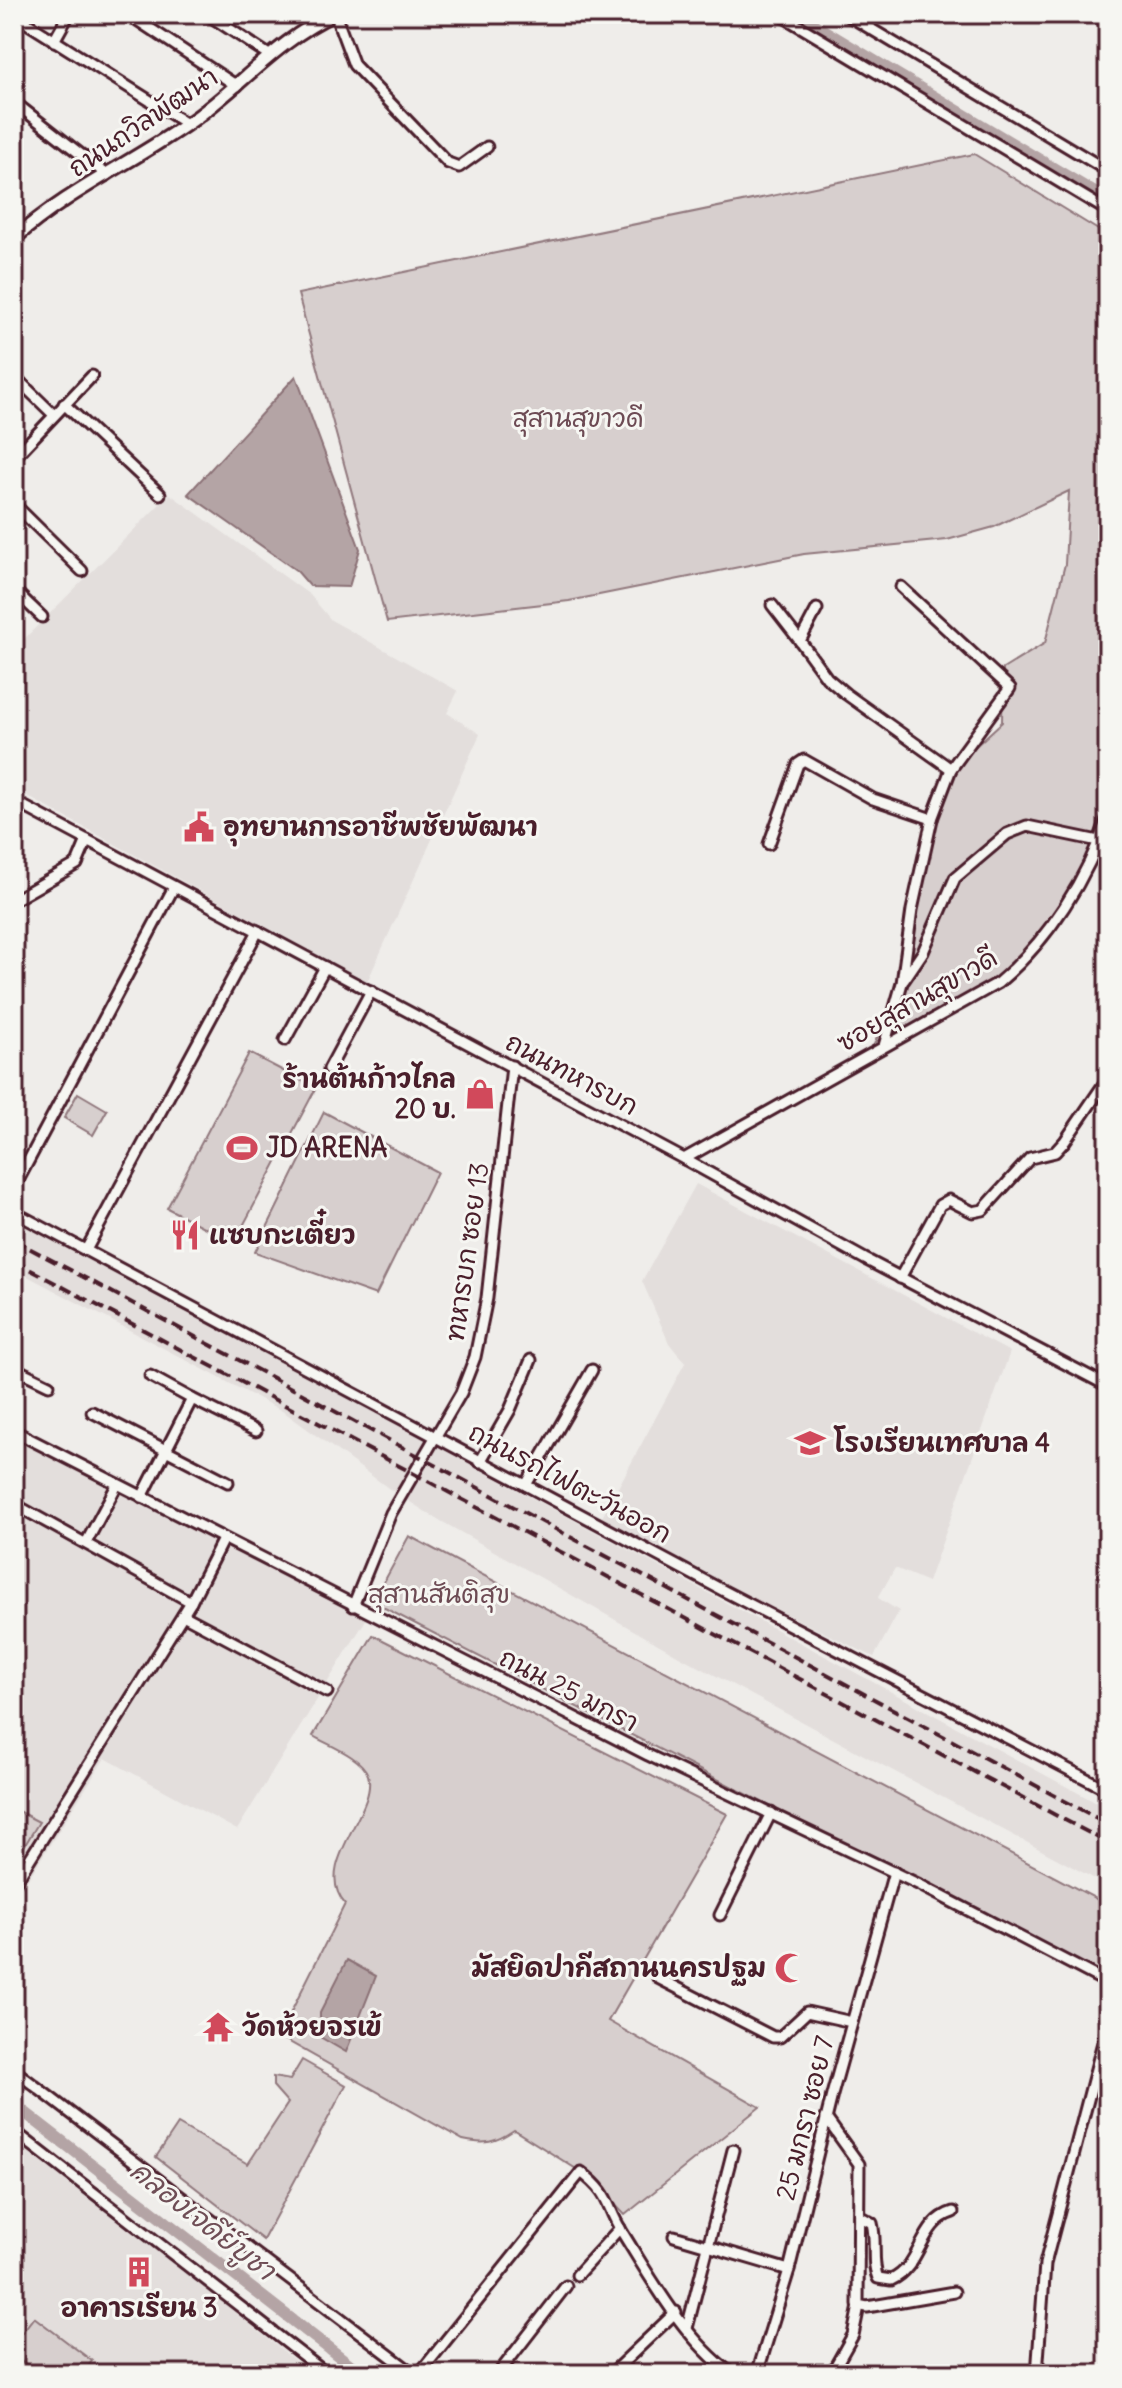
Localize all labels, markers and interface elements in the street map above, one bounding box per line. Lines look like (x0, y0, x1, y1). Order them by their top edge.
street label: ถนนถวิลพัฒนา (62, 59, 224, 184)
park label: สุสานสุขาวดี (513, 401, 644, 437)
public building icon: อุทยานการอาชีพชัยพัฒนา (182, 810, 216, 844)
place label: อุทยานการอาชีพชัยพัฒนา (223, 810, 538, 847)
street label: ซอยสุสานสุขาวดี (831, 940, 1004, 1061)
street label: ถนนทหารบก (500, 1025, 644, 1122)
place label: ร้านต้นก้าวไกล 20 บ. (283, 1061, 456, 1125)
shop icon: ร้านต้นก้าวไกล 20 บ. (463, 1077, 497, 1111)
sports icon: JD ARENA (225, 1131, 259, 1165)
place label: JD ARENA (266, 1131, 388, 1164)
street label: ทหารบก ซอย 13 (438, 1160, 495, 1343)
place label: แซบกะเตี๋ยว (209, 1208, 355, 1251)
restaurant icon: แซบกะเตี๋ยว (168, 1218, 202, 1252)
street label: ถนนรถไฟตะวันออก (463, 1415, 677, 1550)
place label: โรงเรียนเทศบาล 4 (833, 1425, 1050, 1459)
school or university icon: โรงเรียนเทศบาล 4 (793, 1426, 827, 1460)
park label: สุสานสันติสุข (368, 1577, 510, 1613)
street label: ถนน 25 มกรา (494, 1640, 644, 1739)
place label: มัสยิดปากีสถานนครปฐม (471, 1951, 766, 1986)
mosque icon: มัสยิดปากีสถานนครปฐม (773, 1951, 807, 1985)
temple icon: วัดห้วยจรเข้ (201, 2010, 235, 2044)
place label: วัดห้วยจรเข้ (242, 2010, 382, 2043)
street label: 25 มกรา ซอย 7 (768, 2032, 841, 2203)
water label: คลองเจดีย์บูชา (121, 2152, 284, 2291)
building icon: อาคารเรียน 3 (122, 2255, 156, 2289)
place label: อาคารเรียน 3 (60, 2291, 218, 2324)

